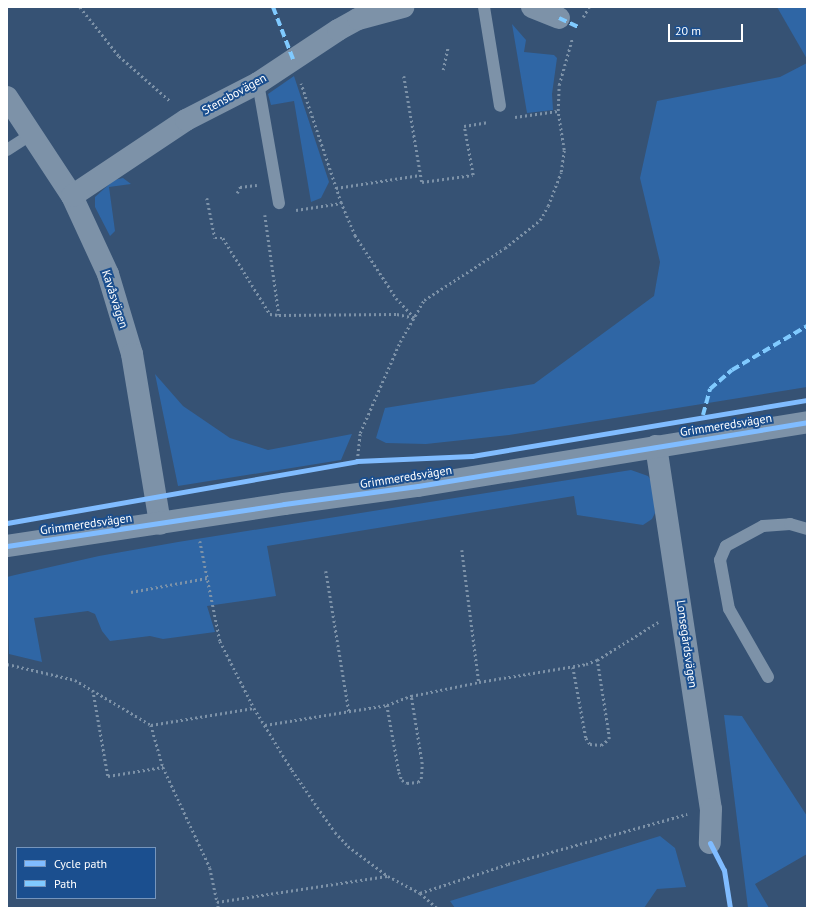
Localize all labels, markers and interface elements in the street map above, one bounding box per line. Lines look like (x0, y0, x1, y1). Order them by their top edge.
scale bar (670, 16, 745, 42)
text: 20 m (675, 23, 701, 38)
street label: Stensbovägen (199, 70, 269, 118)
street label: Kavåsvägen (99, 268, 131, 330)
street label: Grimmeredsvägen (679, 411, 773, 439)
street label: Grimmeredsvägen (359, 463, 453, 491)
street label: Grimmeredsvägen (39, 510, 133, 538)
street label: Lonsegårdsvägen (674, 599, 700, 689)
legend (16, 847, 156, 899)
text: Cycle path (54, 856, 107, 871)
text: Path (54, 876, 77, 891)

